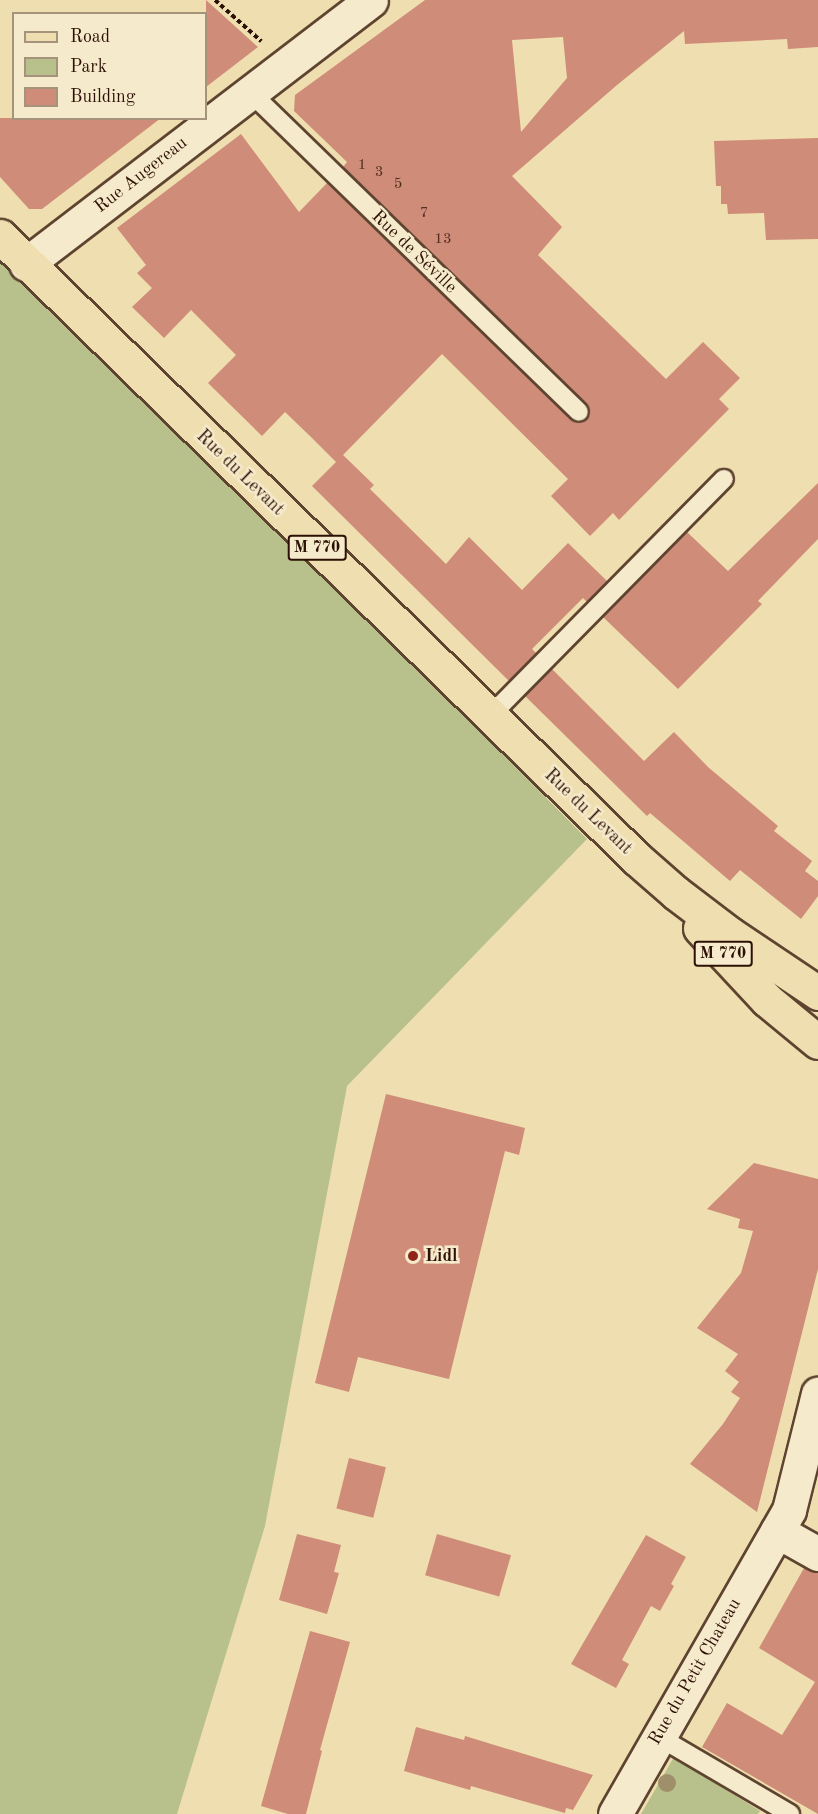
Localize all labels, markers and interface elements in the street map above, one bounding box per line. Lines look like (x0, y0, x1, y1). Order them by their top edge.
legend (12, 12, 207, 120)
text: Road (70, 28, 110, 46)
text: Park (70, 58, 107, 76)
text: Building (70, 88, 135, 106)
street label: Rue Augereau (90, 132, 192, 218)
house number: 1 (358, 157, 366, 175)
house number: 3 (375, 164, 383, 182)
house number: 5 (394, 176, 402, 194)
house number: 7 (420, 205, 428, 223)
street label: Rue de Séville (367, 206, 461, 298)
house number: 13 (434, 231, 452, 249)
street label: Rue du Levant (191, 426, 289, 520)
road number: M 770 (287, 535, 347, 561)
street label: Rue du Levant (539, 765, 637, 859)
road number: M 770 (693, 941, 753, 967)
place label: Lidl (425, 1245, 458, 1267)
marker: Lidl (406, 1249, 420, 1263)
street label: Rue du Petit Chateau (644, 1595, 746, 1749)

